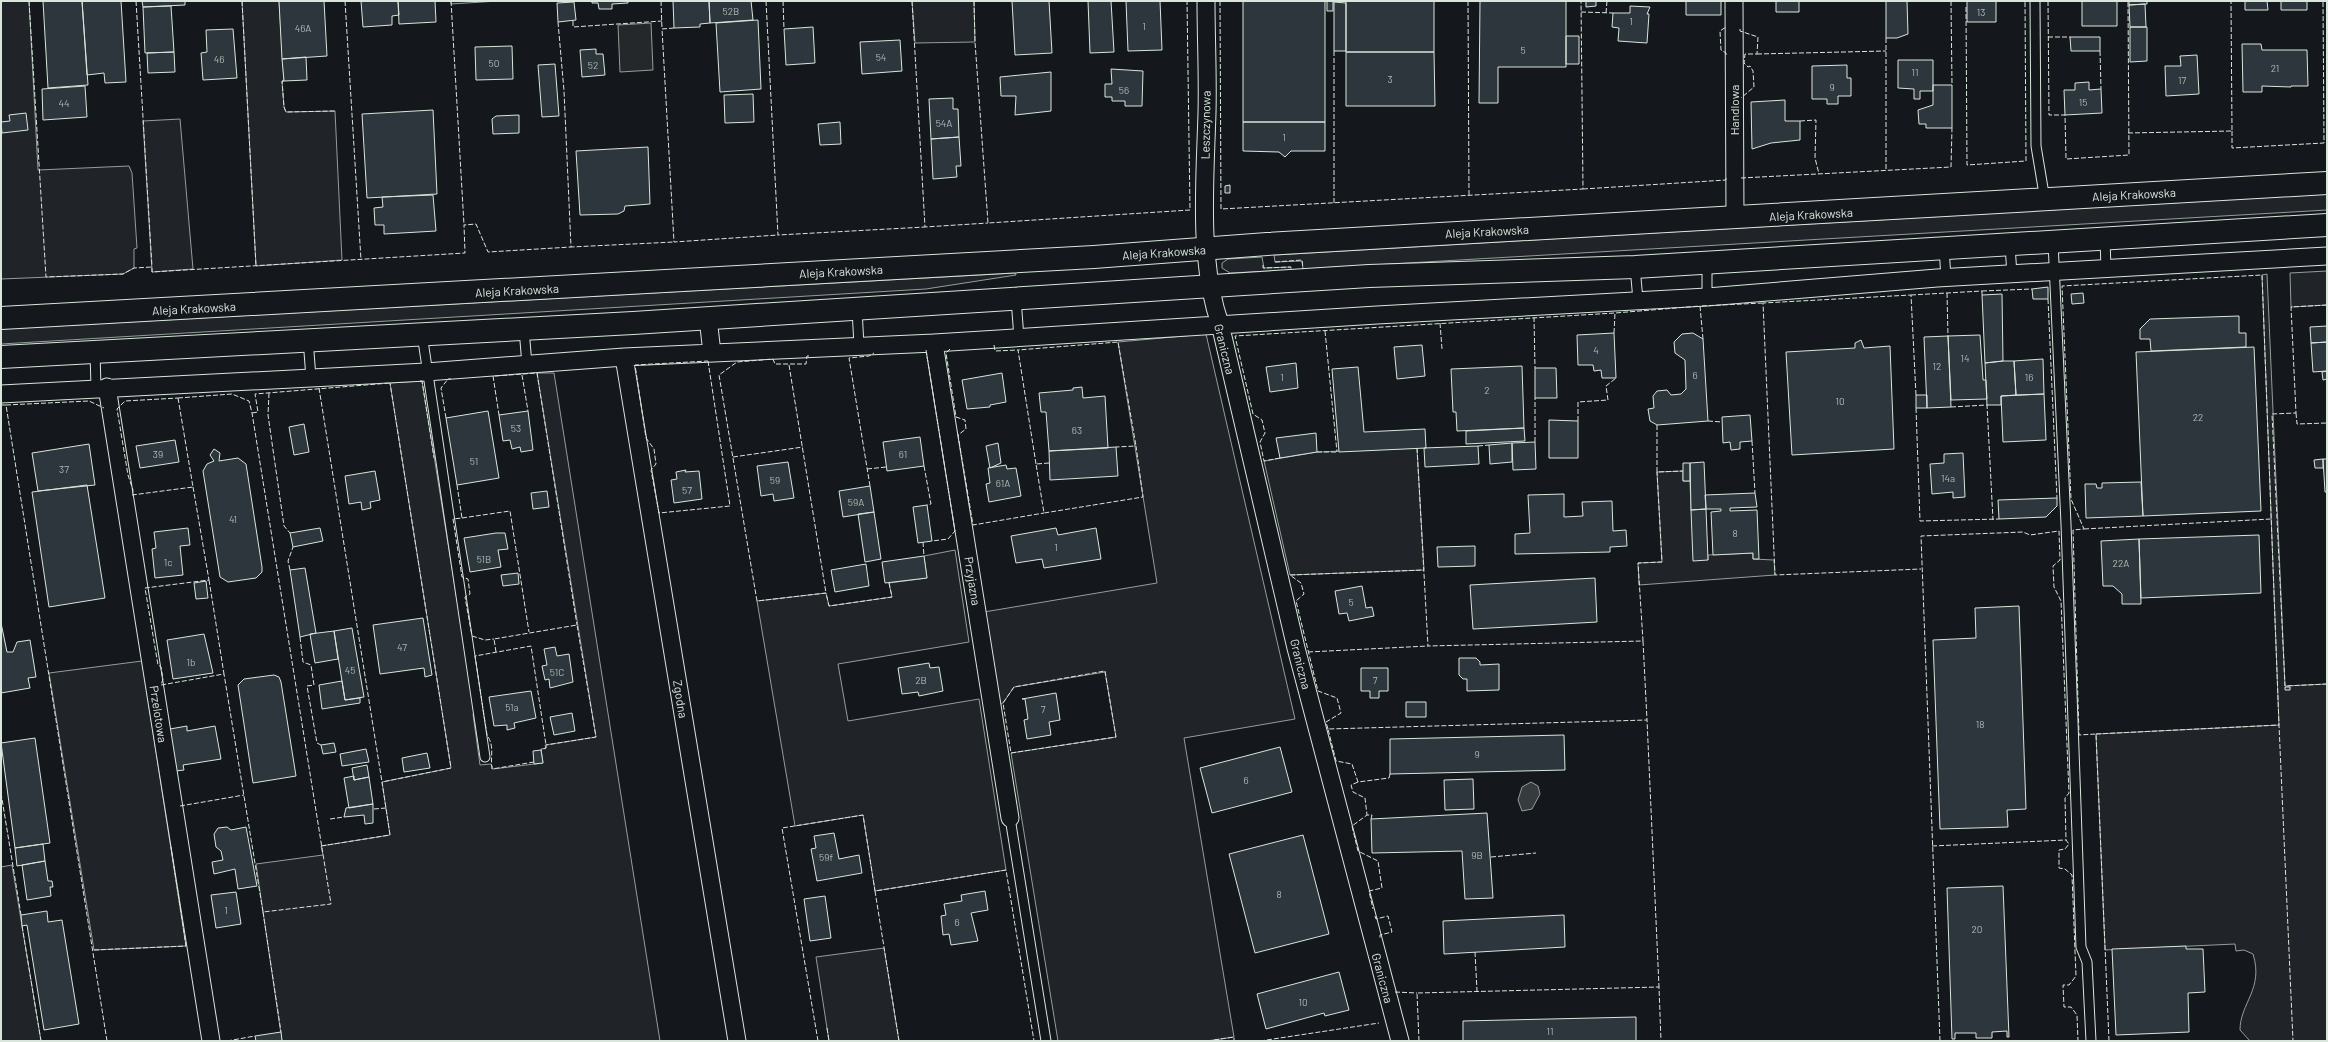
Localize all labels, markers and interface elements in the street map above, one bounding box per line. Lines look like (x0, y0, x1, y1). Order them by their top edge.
house number: 52B (723, 5, 739, 17)
house number: 13 (1977, 6, 1985, 18)
house number: 1 (1629, 15, 1633, 27)
house number: 1 (1142, 20, 1146, 32)
house number: 46A (295, 22, 311, 34)
house number: 5 (1520, 44, 1526, 56)
house number: 54 (876, 51, 886, 63)
house number: 46 (214, 53, 224, 65)
house number: 50 (489, 57, 499, 69)
house number: 52 (588, 59, 598, 71)
house number: 21 (2271, 62, 2279, 74)
house number: 11 (1911, 66, 1919, 78)
house number: 3 (1387, 73, 1393, 85)
house number: 17 (2178, 74, 2186, 86)
house number: 9 (1829, 81, 1835, 93)
house number: 56 (1119, 84, 1129, 96)
street label: Handlowa (1727, 85, 1741, 135)
street label: Leszczynowa (1197, 91, 1213, 159)
house number: 15 (2079, 96, 2087, 108)
house number: 44 (58, 97, 70, 109)
house number: 54A (936, 117, 952, 129)
house number: 1 (1282, 131, 1286, 143)
street label: Aleja Krakowska (2092, 185, 2176, 203)
street label: Aleja Krakowska (1769, 205, 1853, 223)
street label: Aleja Krakowska (1445, 222, 1529, 240)
street label: Aleja Krakowska (1122, 242, 1206, 262)
street label: Aleja Krakowska (799, 262, 883, 280)
street label: Aleja Krakowska (475, 281, 559, 299)
street label: Aleja Krakowska (152, 299, 236, 317)
street label: Graniczna (1212, 322, 1238, 376)
house number: 4 (1593, 344, 1599, 356)
house number: 14 (1960, 352, 1970, 364)
house number: 12 (1933, 360, 1941, 372)
house number: 6 (1692, 369, 1698, 381)
house number: 1 (1280, 371, 1284, 383)
house number: 16 (2025, 371, 2033, 383)
house number: 2 (1484, 384, 1490, 396)
house number: 10 (1835, 395, 1845, 407)
house number: 22 (2193, 411, 2203, 423)
house number: 53 (511, 422, 521, 434)
house number: 63 (1072, 424, 1082, 436)
house number: 39 (153, 448, 163, 460)
house number: 61 (899, 448, 907, 460)
house number: 51 (470, 455, 478, 467)
house number: 37 (59, 463, 69, 475)
house number: 14a (1941, 472, 1955, 484)
house number: 59 (770, 474, 780, 486)
house number: 61A (996, 477, 1010, 489)
house number: 57 (682, 484, 692, 496)
house number: 59A (848, 496, 864, 508)
house number: 41 (229, 513, 237, 525)
house number: 8 (1732, 527, 1738, 539)
house number: 1 (1054, 541, 1058, 553)
house number: 51B (477, 553, 491, 565)
house number: 1c (164, 556, 172, 568)
street label: Przyjazna (962, 556, 984, 606)
house number: 22A (2113, 557, 2129, 569)
house number: 5 (1348, 596, 1354, 608)
street label: Graniczna (1288, 637, 1314, 691)
house number: 47 (397, 641, 407, 653)
house number: 1b (187, 656, 195, 668)
house number: 45 (345, 664, 355, 676)
house number: 51C (550, 666, 564, 678)
house number: 2B (915, 674, 927, 686)
house number: 7 (1373, 674, 1378, 686)
street label: Zgodna (671, 679, 691, 719)
street label: Przelotowa (148, 684, 170, 744)
house number: 51a (505, 701, 519, 713)
house number: 7 (1041, 703, 1046, 715)
house number: 18 (1976, 718, 1984, 730)
house number: 9 (1474, 748, 1480, 760)
house number: 6 (1243, 774, 1249, 786)
house number: 9B (1471, 849, 1483, 861)
house number: 59f (819, 851, 833, 863)
house number: 8 (1276, 888, 1282, 900)
house number: 1 (224, 904, 228, 916)
house number: 6 (954, 916, 960, 928)
house number: 20 (1971, 923, 1983, 935)
street label: Graniczna (1370, 951, 1396, 1005)
house number: 10 (1298, 996, 1308, 1008)
house number: 11 (1546, 1025, 1554, 1037)

